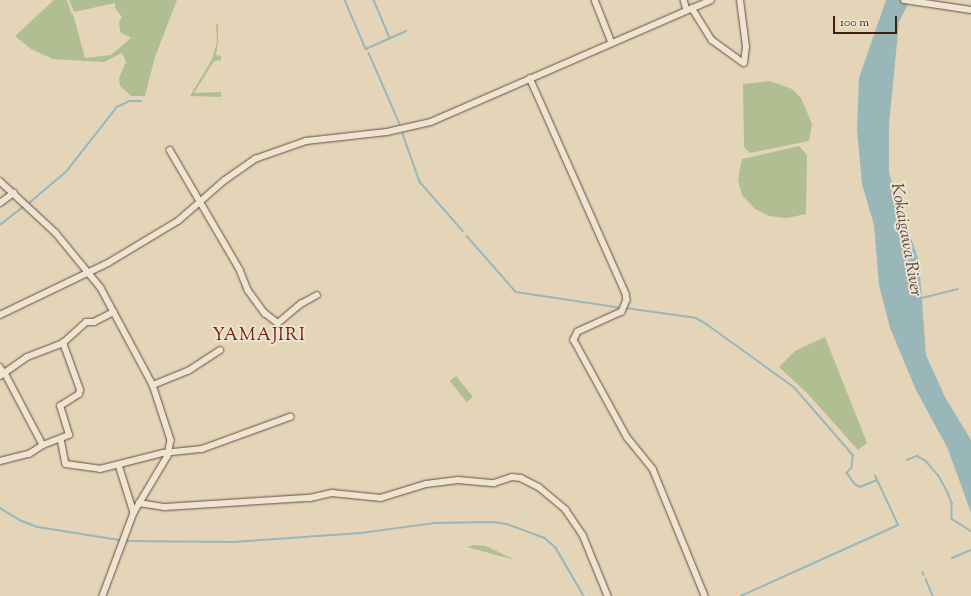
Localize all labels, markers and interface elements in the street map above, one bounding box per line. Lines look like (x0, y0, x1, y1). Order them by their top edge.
scale bar (835, 8, 899, 34)
text: 100 m (840, 14, 869, 32)
water label: Kokaigawa River (885, 182, 925, 298)
district label: YAMAJIRI (212, 325, 306, 347)

